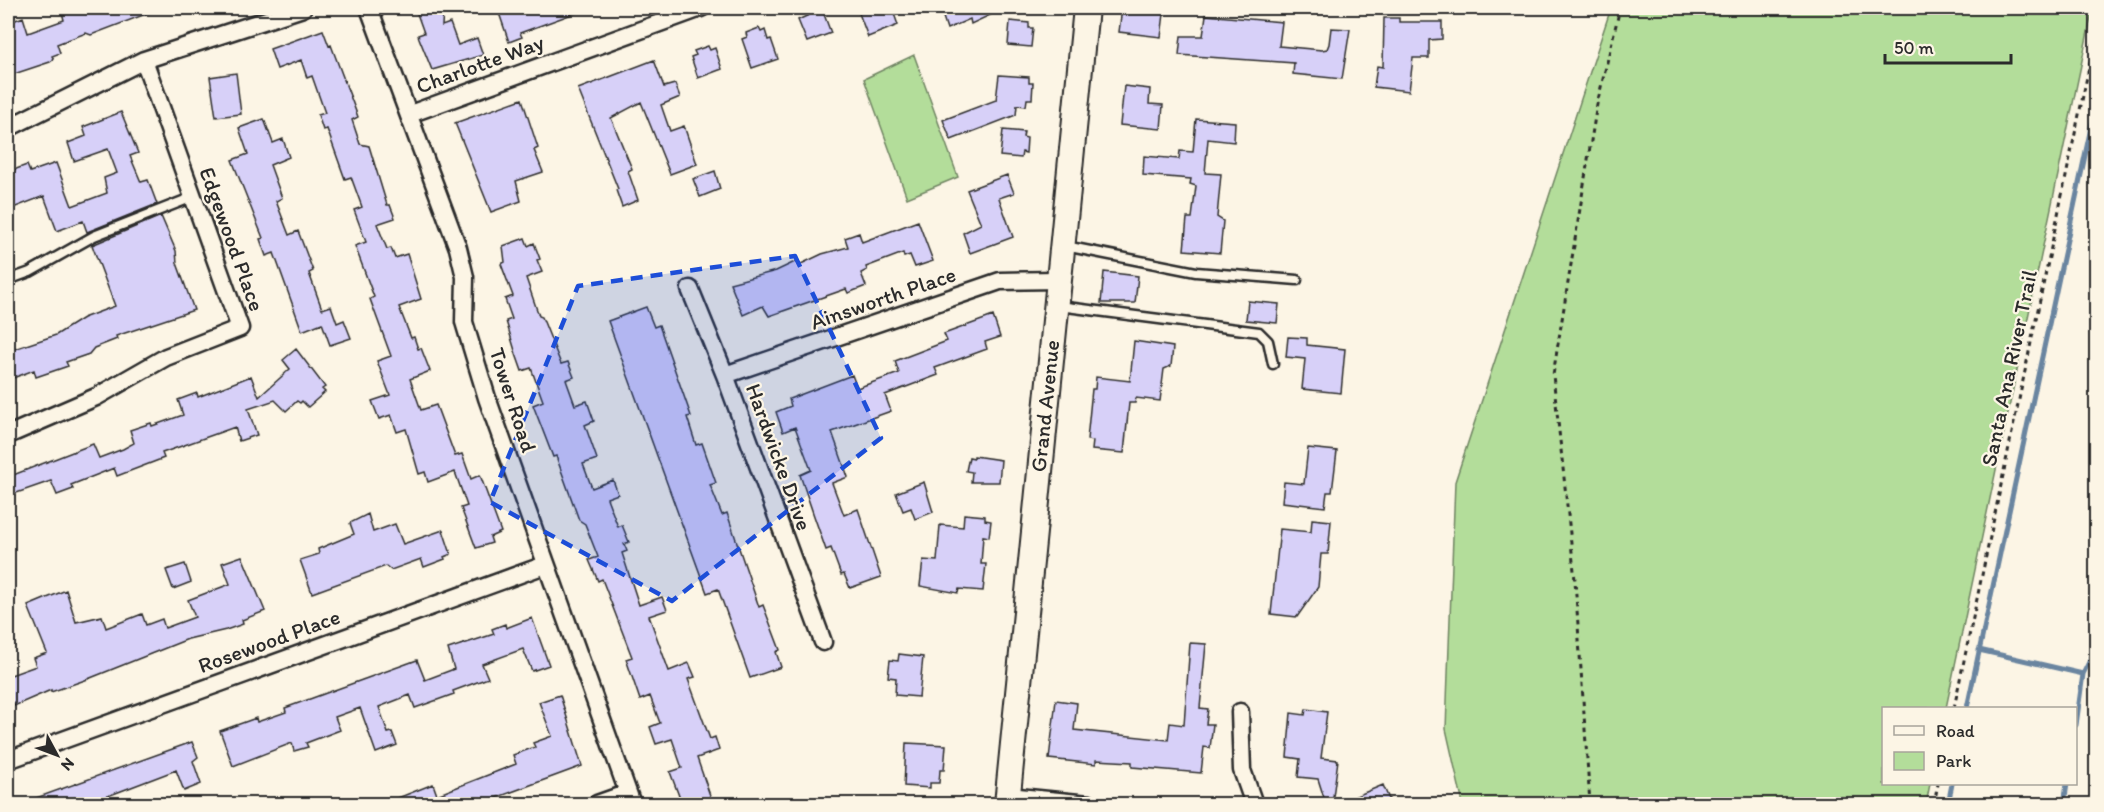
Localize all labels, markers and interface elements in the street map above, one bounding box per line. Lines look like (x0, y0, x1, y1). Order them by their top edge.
scale bar (1885, 27, 2011, 65)
street label: Charlotte Way (412, 28, 548, 100)
text: 50 m (1894, 37, 1934, 59)
street label: Edgewood Place (193, 163, 271, 315)
street label: Ainsworth Place (807, 260, 959, 336)
street label: Santa Ana River Trail (1975, 267, 2043, 469)
street label: Grand Avenue (1025, 339, 1065, 473)
street label: Tower Road (483, 344, 543, 456)
street label: Hardwicke Drive (740, 380, 818, 534)
street label: Rosewood Place (194, 603, 344, 679)
legend (1882, 707, 2077, 785)
text: Road (1936, 720, 1975, 742)
north arrow (27, 725, 87, 785)
text: Park (1936, 750, 1971, 772)
text: N (57, 754, 79, 775)

